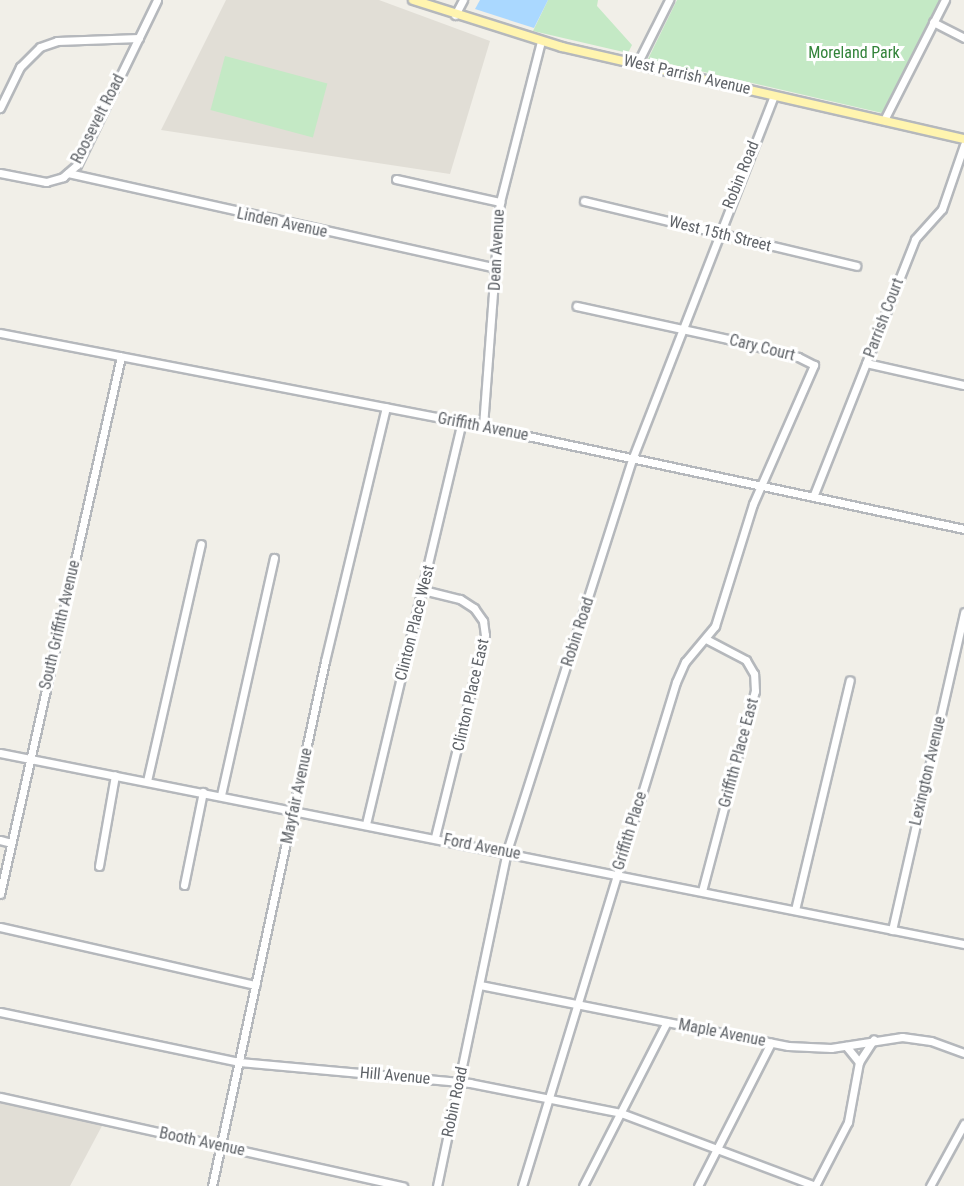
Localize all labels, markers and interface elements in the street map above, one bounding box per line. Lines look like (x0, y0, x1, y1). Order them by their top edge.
park label: Moreland Park (808, 43, 900, 63)
street label: West Parrish Avenue (622, 51, 752, 99)
street label: Roosevelt Road (67, 71, 129, 167)
street label: Robin Road (719, 138, 763, 212)
street label: Linden Avenue (235, 204, 329, 242)
street label: Dean Avenue (485, 209, 509, 291)
street label: West 15th Street (667, 212, 773, 256)
street label: Parrish Court (860, 276, 908, 360)
street label: Cary Court (727, 331, 797, 365)
street label: Griffith Avenue (436, 409, 530, 445)
street label: South Griffith Avenue (36, 558, 84, 692)
street label: Clinton Place West (391, 563, 439, 683)
street label: Robin Road (558, 595, 598, 669)
street label: Clinton Place East (449, 637, 493, 753)
street label: Griffith Place East (715, 696, 763, 810)
street label: Lexington Avenue (906, 715, 950, 827)
street label: Mayfair Avenue (277, 746, 317, 846)
street label: Griffith Place (609, 789, 651, 873)
street label: Ford Avenue (442, 830, 522, 864)
street label: Maple Avenue (677, 1015, 767, 1051)
street label: Hill Avenue (359, 1063, 431, 1089)
street label: Robin Road (438, 1065, 472, 1139)
street label: Booth Avenue (157, 1124, 247, 1160)

